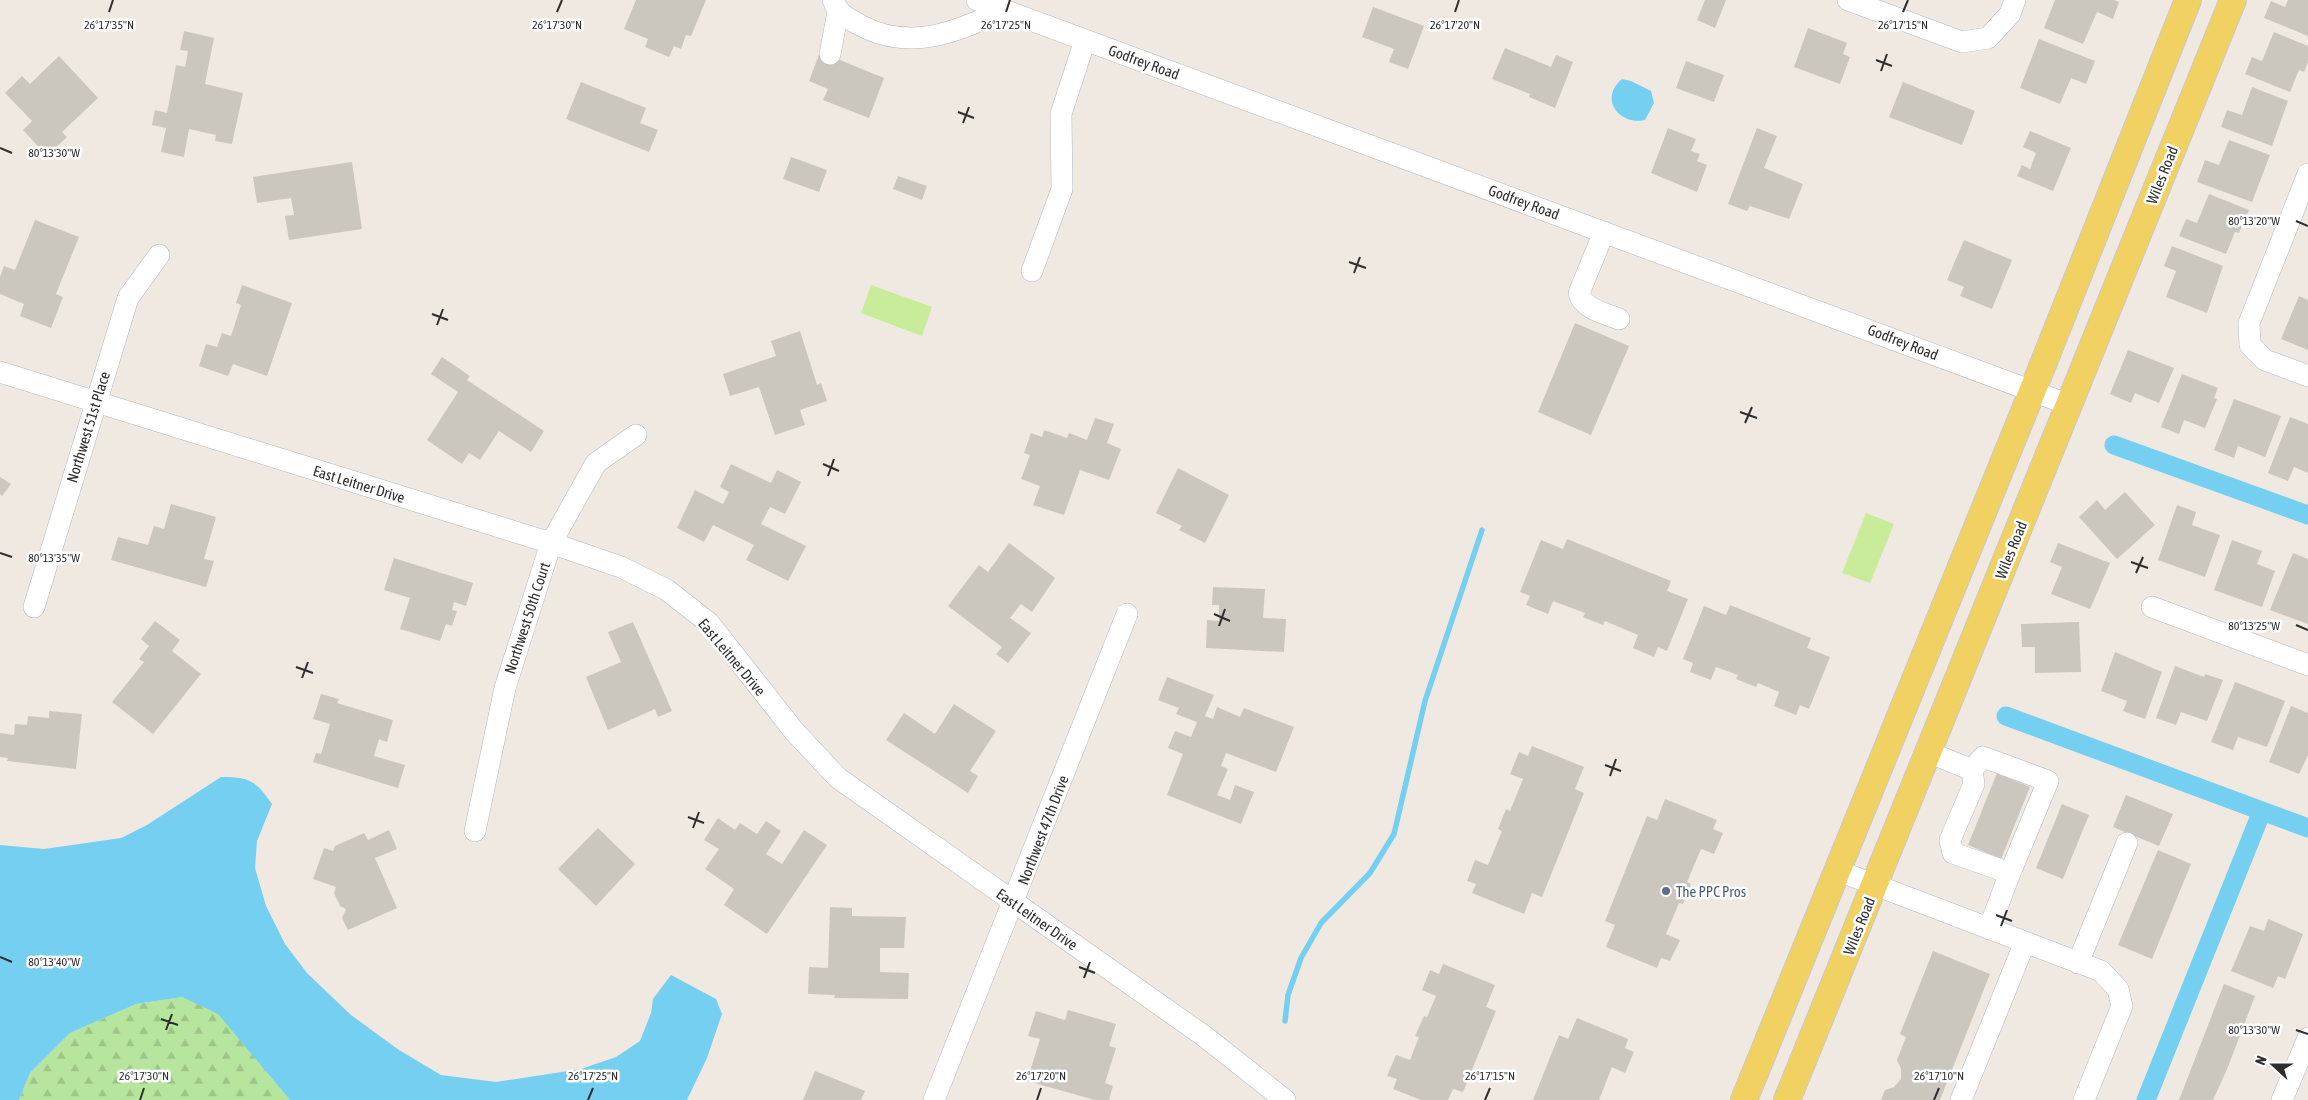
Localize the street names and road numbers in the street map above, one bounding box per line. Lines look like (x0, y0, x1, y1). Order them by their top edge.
street label: Godfrey Road (1106, 41, 1182, 83)
street label: Wiles Road (2143, 144, 2181, 206)
street label: Godfrey Road (1486, 181, 1562, 223)
street label: Godfrey Road (1865, 321, 1941, 363)
street label: Northwest 51st Place (63, 369, 113, 485)
street label: East Leitner Drive (311, 462, 407, 506)
street label: Wiles Road (1992, 519, 2030, 581)
street label: Northwest 50th Court (501, 560, 553, 676)
street label: East Leitner Drive (695, 615, 769, 699)
street label: Northwest 47th Drive (1014, 773, 1072, 887)
street label: East Leitner Drive (993, 885, 1081, 953)
street label: Wiles Road (1840, 895, 1878, 957)

